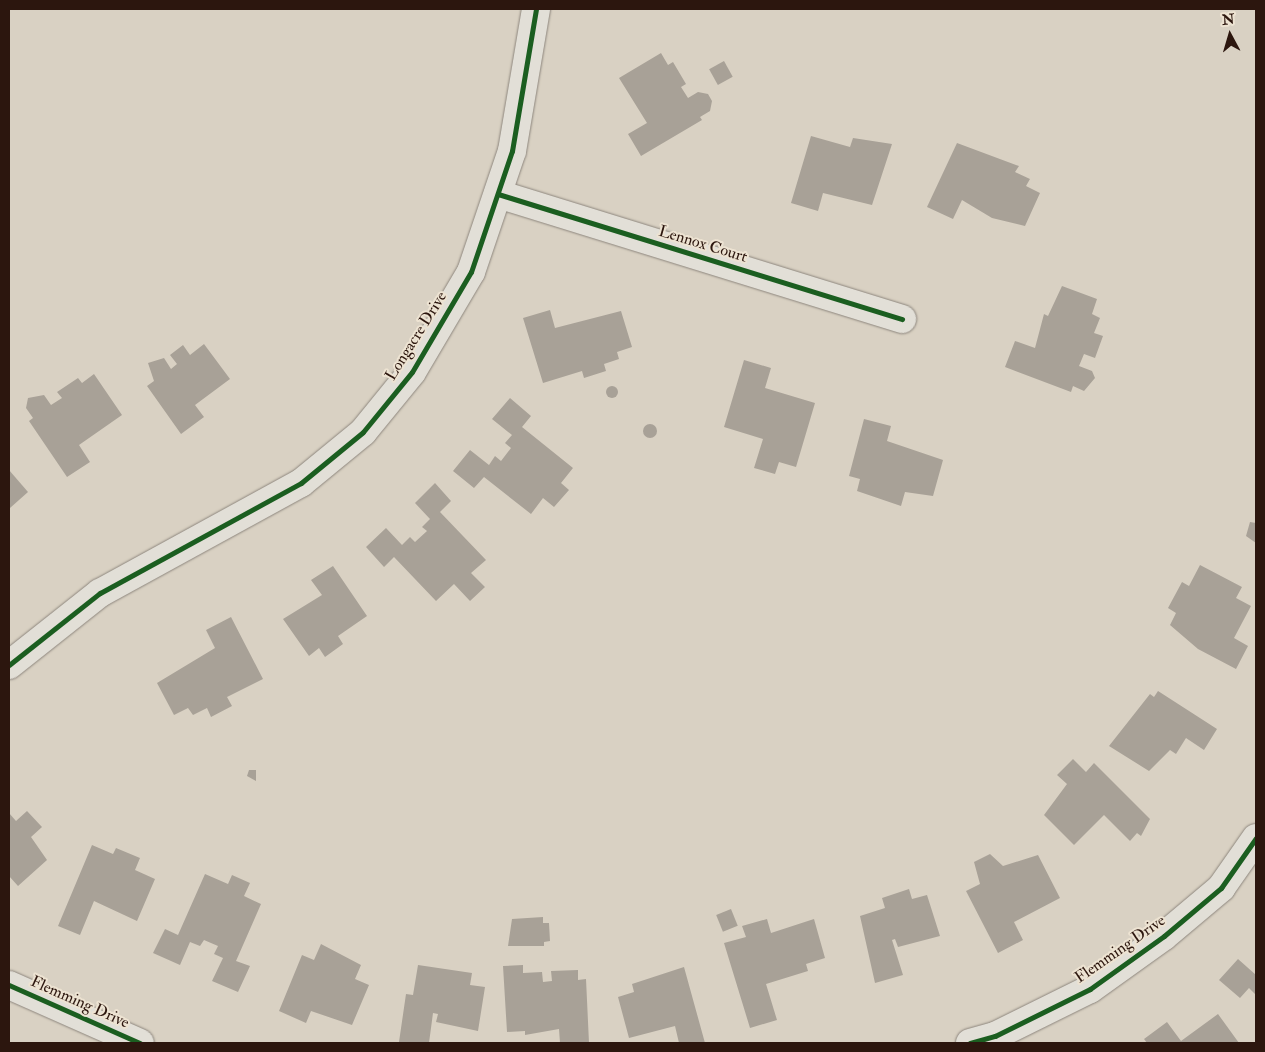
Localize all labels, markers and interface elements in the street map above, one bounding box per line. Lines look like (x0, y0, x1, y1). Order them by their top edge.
north arrow (1205, 10, 1255, 60)
text: N (1221, 10, 1235, 29)
street label: Lennox Court (656, 221, 750, 267)
street label: Longacre Drive (381, 288, 451, 384)
street label: Flemming Drive (1071, 911, 1169, 987)
street label: Flemming Drive (28, 972, 132, 1032)

